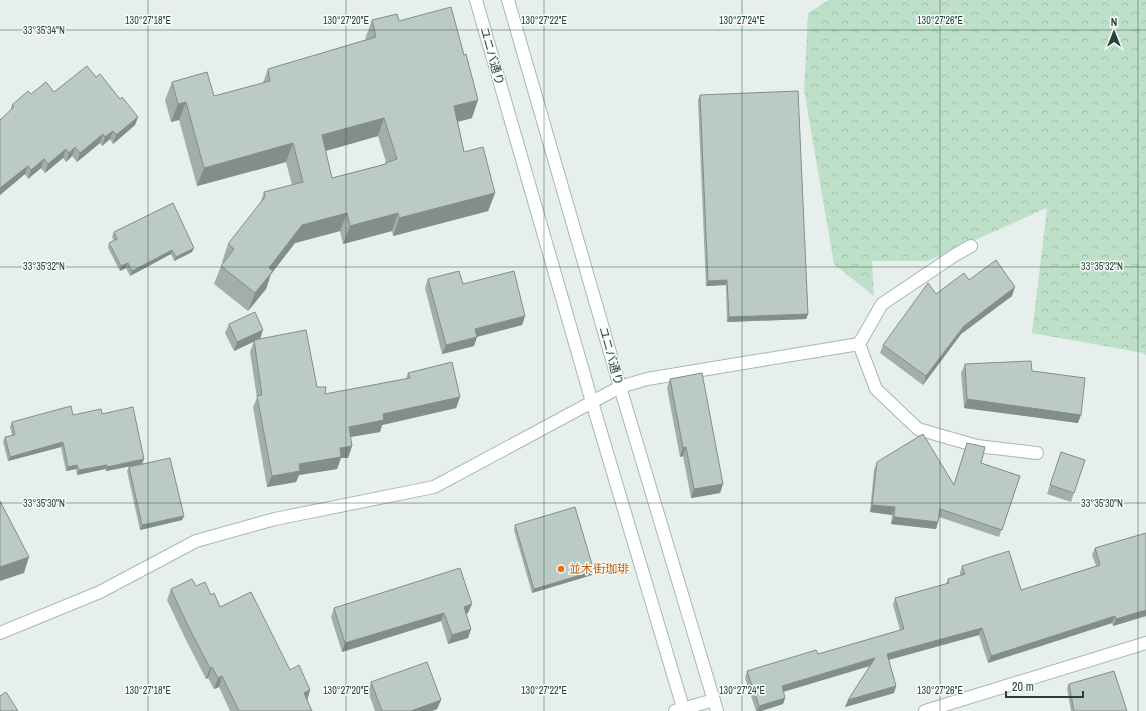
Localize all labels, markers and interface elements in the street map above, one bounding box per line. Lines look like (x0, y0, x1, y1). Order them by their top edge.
north arrow (1094, 12, 1134, 52)
text: 130°27'18"E (125, 14, 171, 27)
text: 130°27'20"E (323, 14, 369, 27)
text: 130°27'22"E (521, 14, 567, 27)
text: 130°27'24"E (719, 14, 765, 27)
text: 130°27'26"E (917, 14, 963, 27)
text: N (1111, 15, 1117, 29)
text: 33°35'34"N (23, 24, 65, 37)
street label: ユニバ通り (476, 25, 508, 87)
text: 33°35'32"N (23, 260, 65, 273)
text: 33°35'32"N (1081, 260, 1123, 273)
street label: ユニバ通り (595, 325, 627, 387)
text: 33°35'30"N (23, 497, 65, 510)
text: 33°35'30"N (1081, 497, 1123, 510)
place label: 並木街珈琲 (569, 561, 629, 577)
marker: 並木街珈琲 (556, 564, 566, 574)
scale bar (1006, 673, 1083, 699)
text: 20 m (1012, 679, 1034, 695)
text: 130°27'18"E (125, 684, 171, 697)
text: 130°27'20"E (323, 684, 369, 697)
text: 130°27'22"E (521, 684, 567, 697)
text: 130°27'24"E (719, 684, 765, 697)
text: 130°27'26"E (917, 684, 963, 697)

